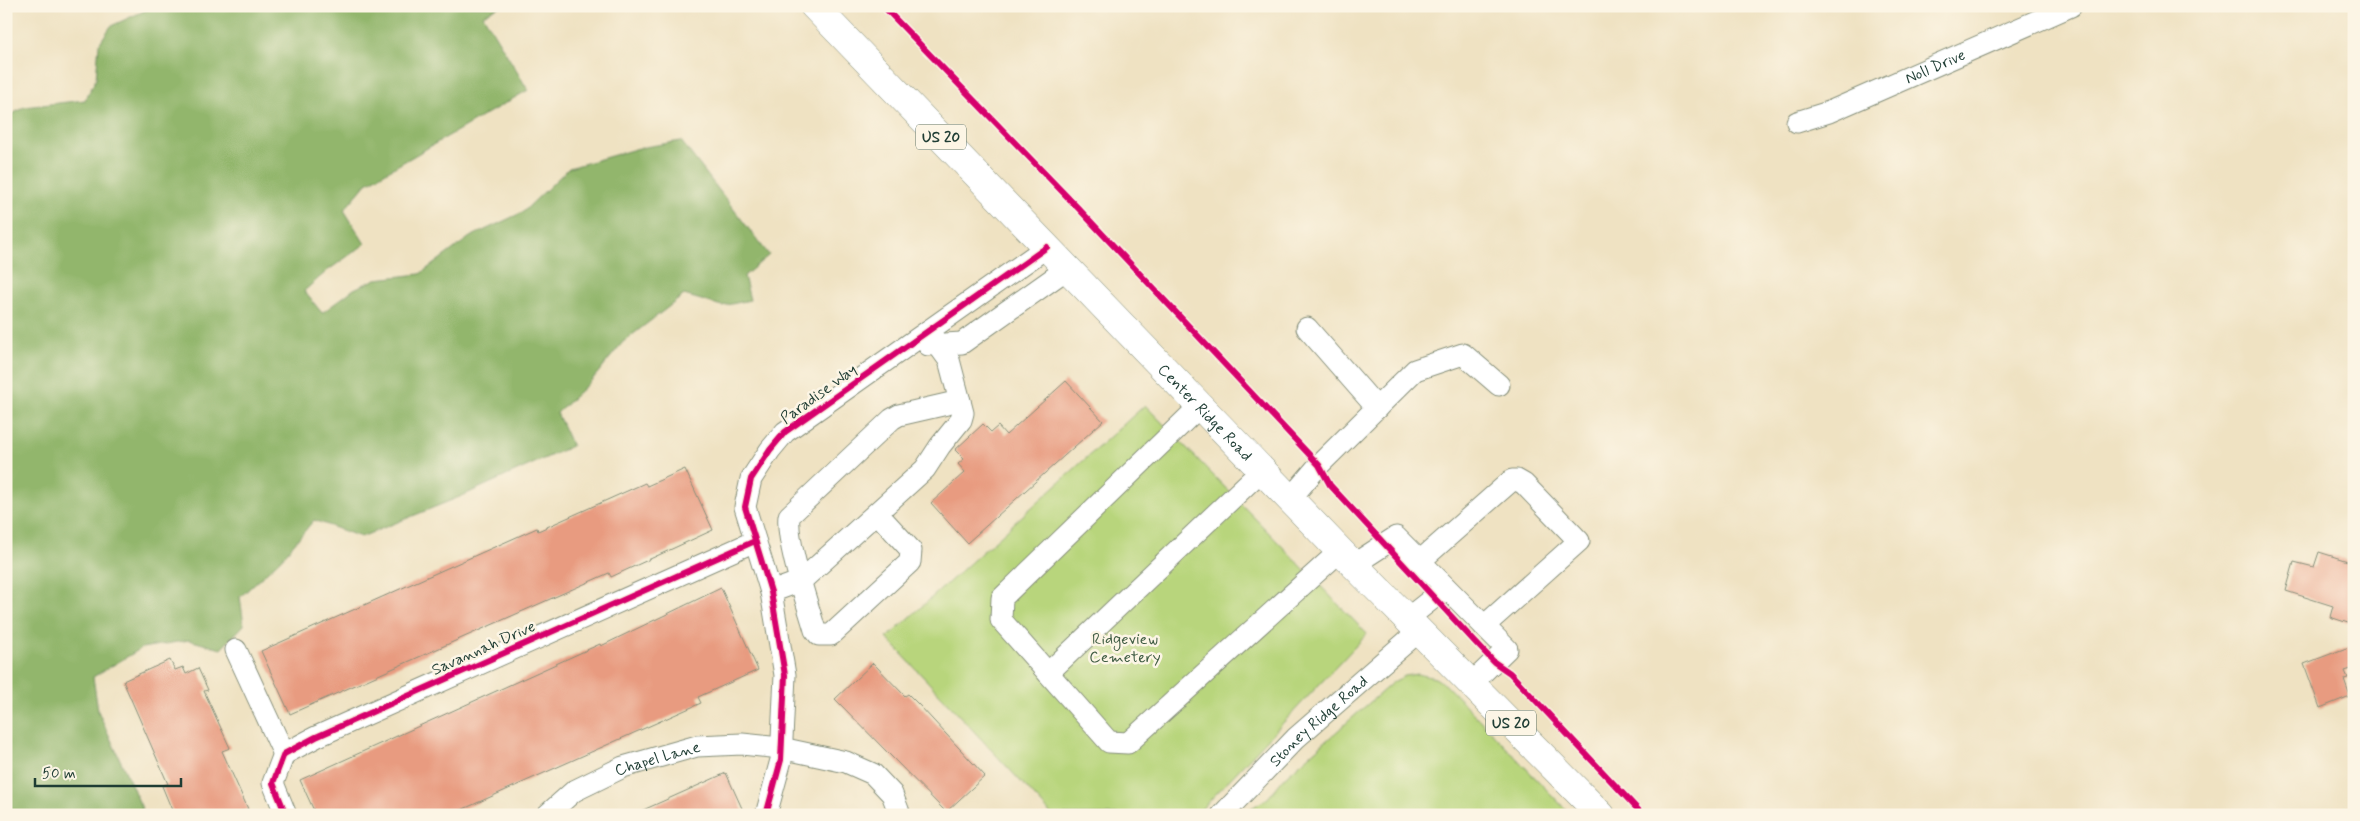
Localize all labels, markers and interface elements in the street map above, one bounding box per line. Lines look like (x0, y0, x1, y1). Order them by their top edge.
street label: Noll Drive (1902, 45, 1969, 89)
road number: US 20 (916, 124, 966, 150)
street label: Paradise Way (776, 359, 861, 429)
street label: Center Ridge Road (1153, 360, 1256, 466)
street label: Savannah Drive (428, 616, 539, 681)
park label: Ridgeview Cemetery (1089, 629, 1161, 668)
street label: Stoney Ridge Road (1265, 671, 1373, 772)
road number: US 20 (1486, 710, 1536, 736)
street label: Chapel Lane (611, 737, 703, 782)
scale bar (35, 756, 181, 788)
text: 50 m (42, 764, 76, 784)

